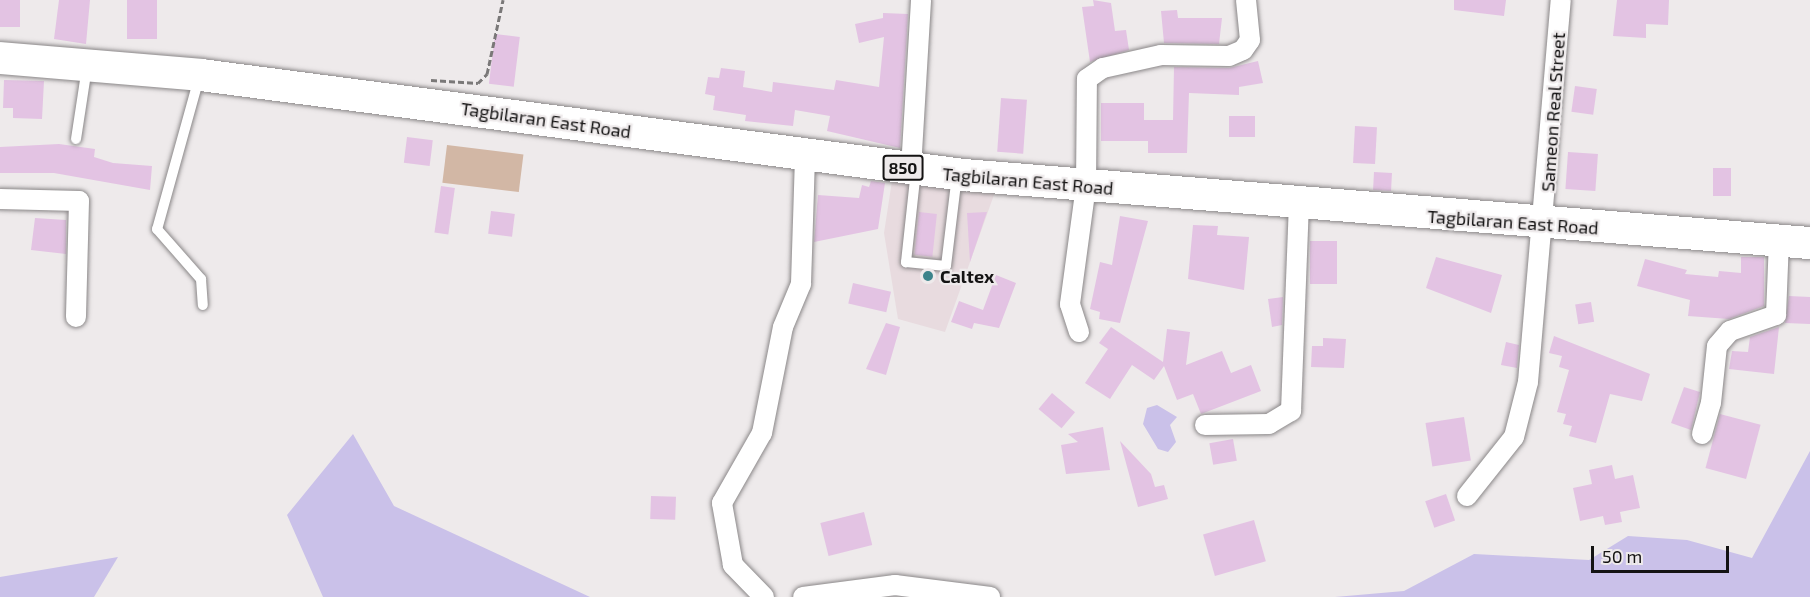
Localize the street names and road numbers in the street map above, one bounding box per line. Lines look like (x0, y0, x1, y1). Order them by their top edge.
street label: Sameon Real Street (1537, 31, 1569, 193)
street label: Tagbilaran East Road (460, 97, 632, 143)
road number: 850 (882, 155, 924, 181)
street label: Tagbilaran East Road (942, 163, 1114, 199)
street label: Tagbilaran East Road (1427, 205, 1599, 239)

